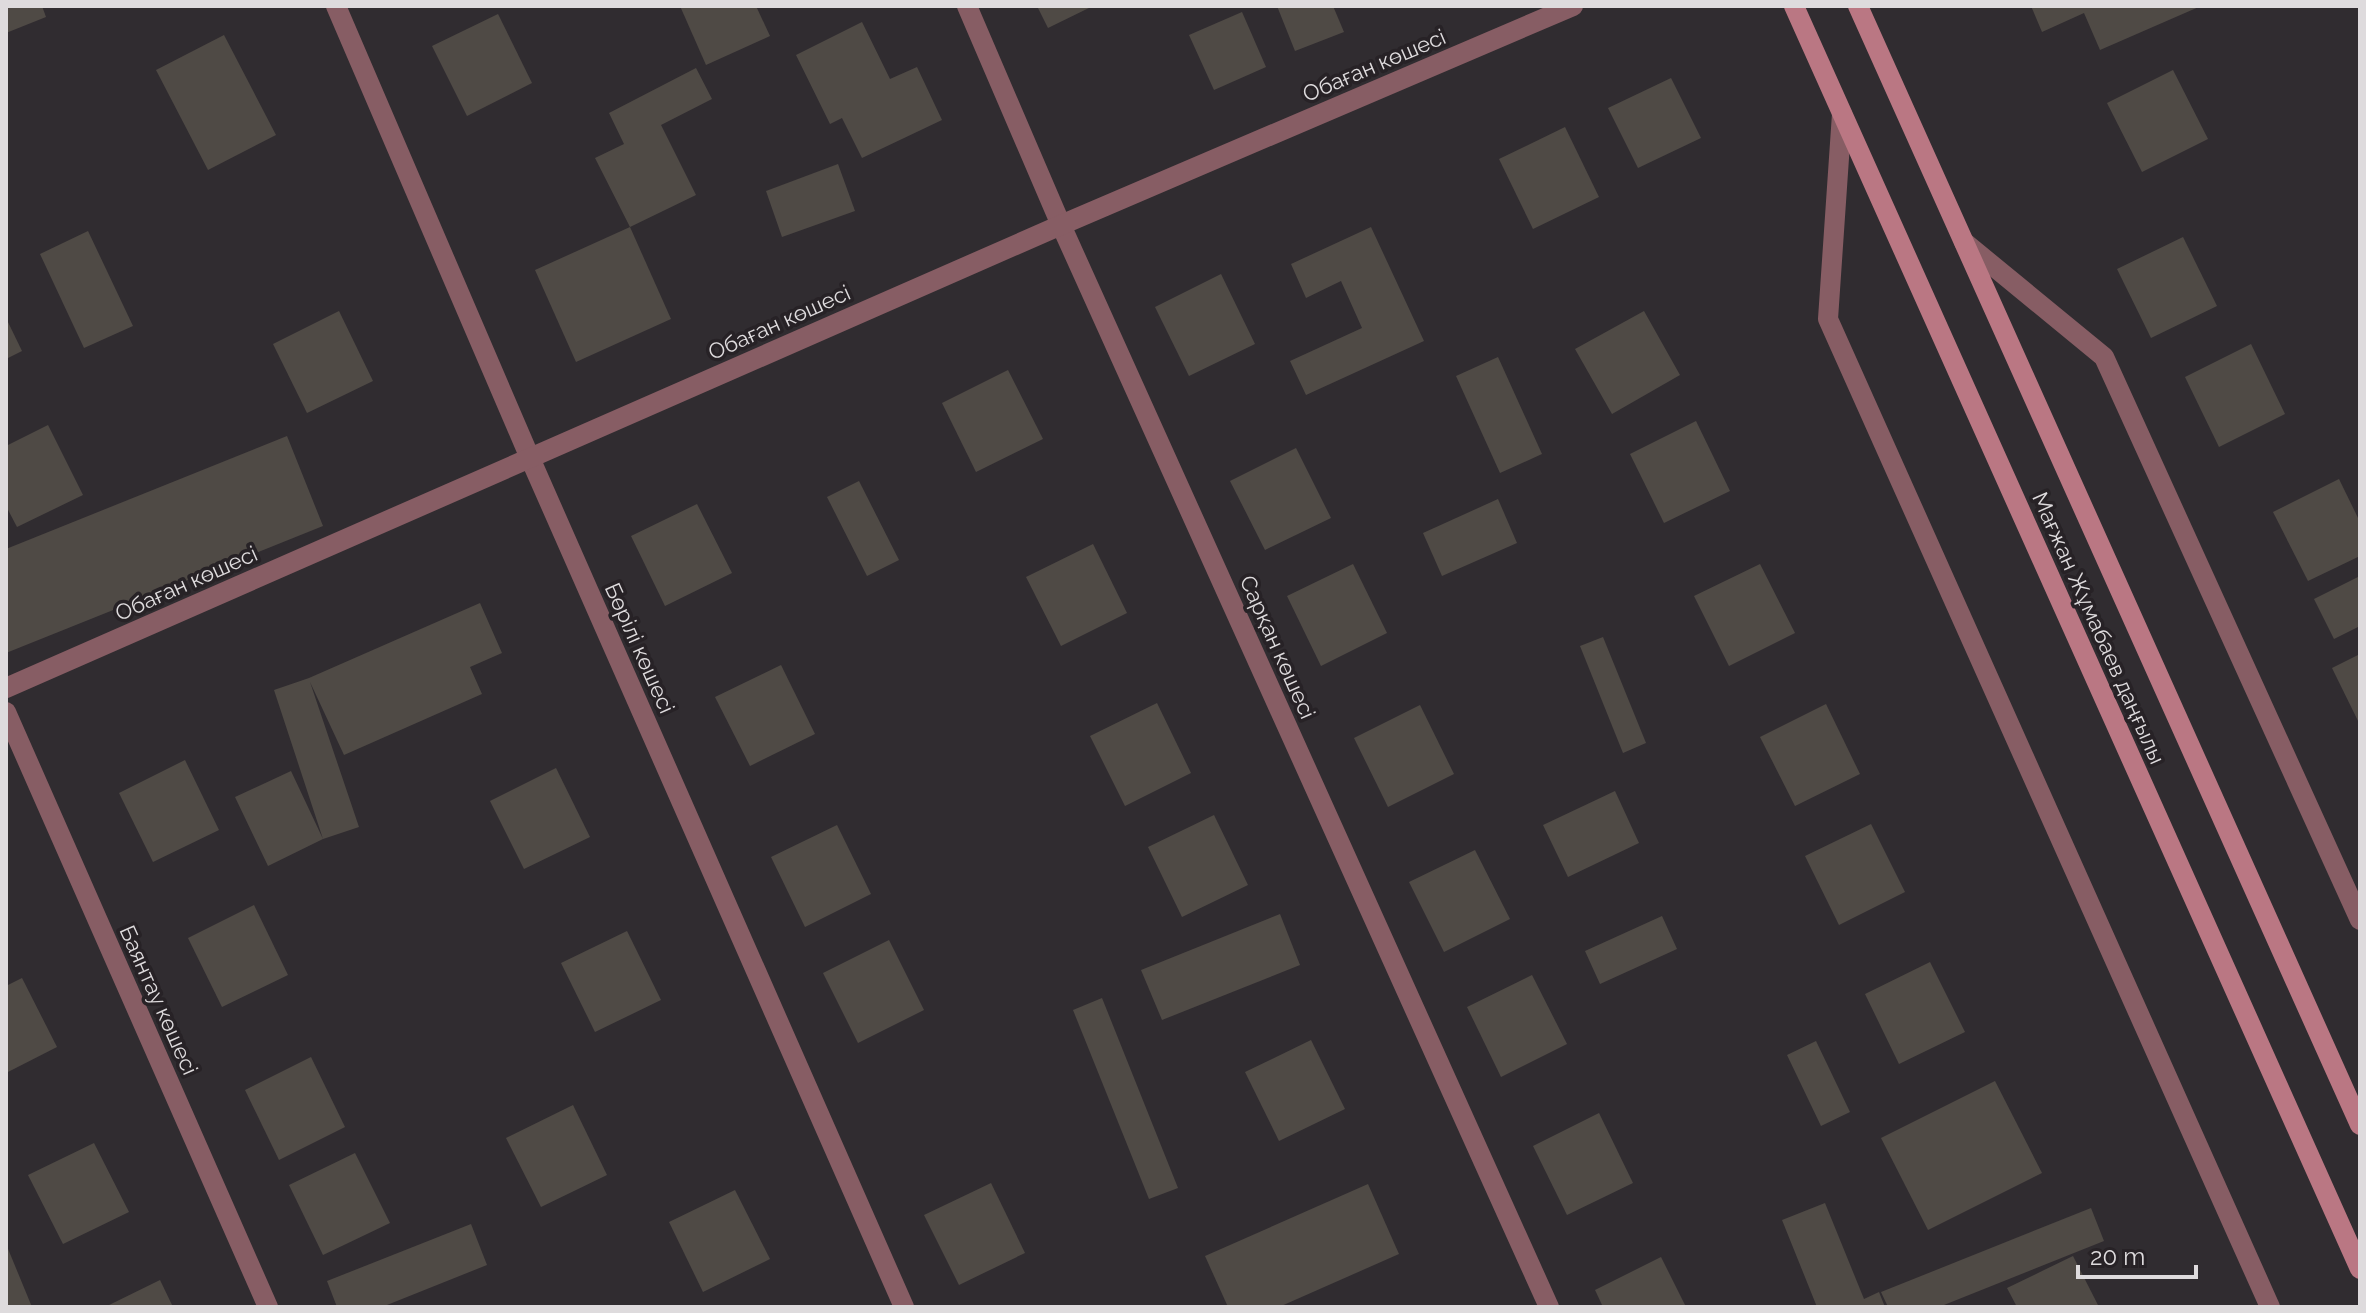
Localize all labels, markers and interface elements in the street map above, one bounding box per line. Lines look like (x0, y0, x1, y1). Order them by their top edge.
street label: Обаған көшесі (1299, 23, 1449, 107)
street label: Обаған көшесі (704, 279, 854, 365)
street label: Мағжан Жұмабаев даңғылы (2027, 488, 2171, 768)
street label: Обаған көшесі (111, 540, 261, 626)
street label: Сарқан көшесі (1235, 571, 1321, 723)
street label: Бөрілі көшесі (600, 579, 680, 717)
street label: Баянтау көшесі (114, 921, 204, 1079)
scale bar (2078, 1229, 2196, 1279)
text: 20 m (2090, 1242, 2145, 1271)

